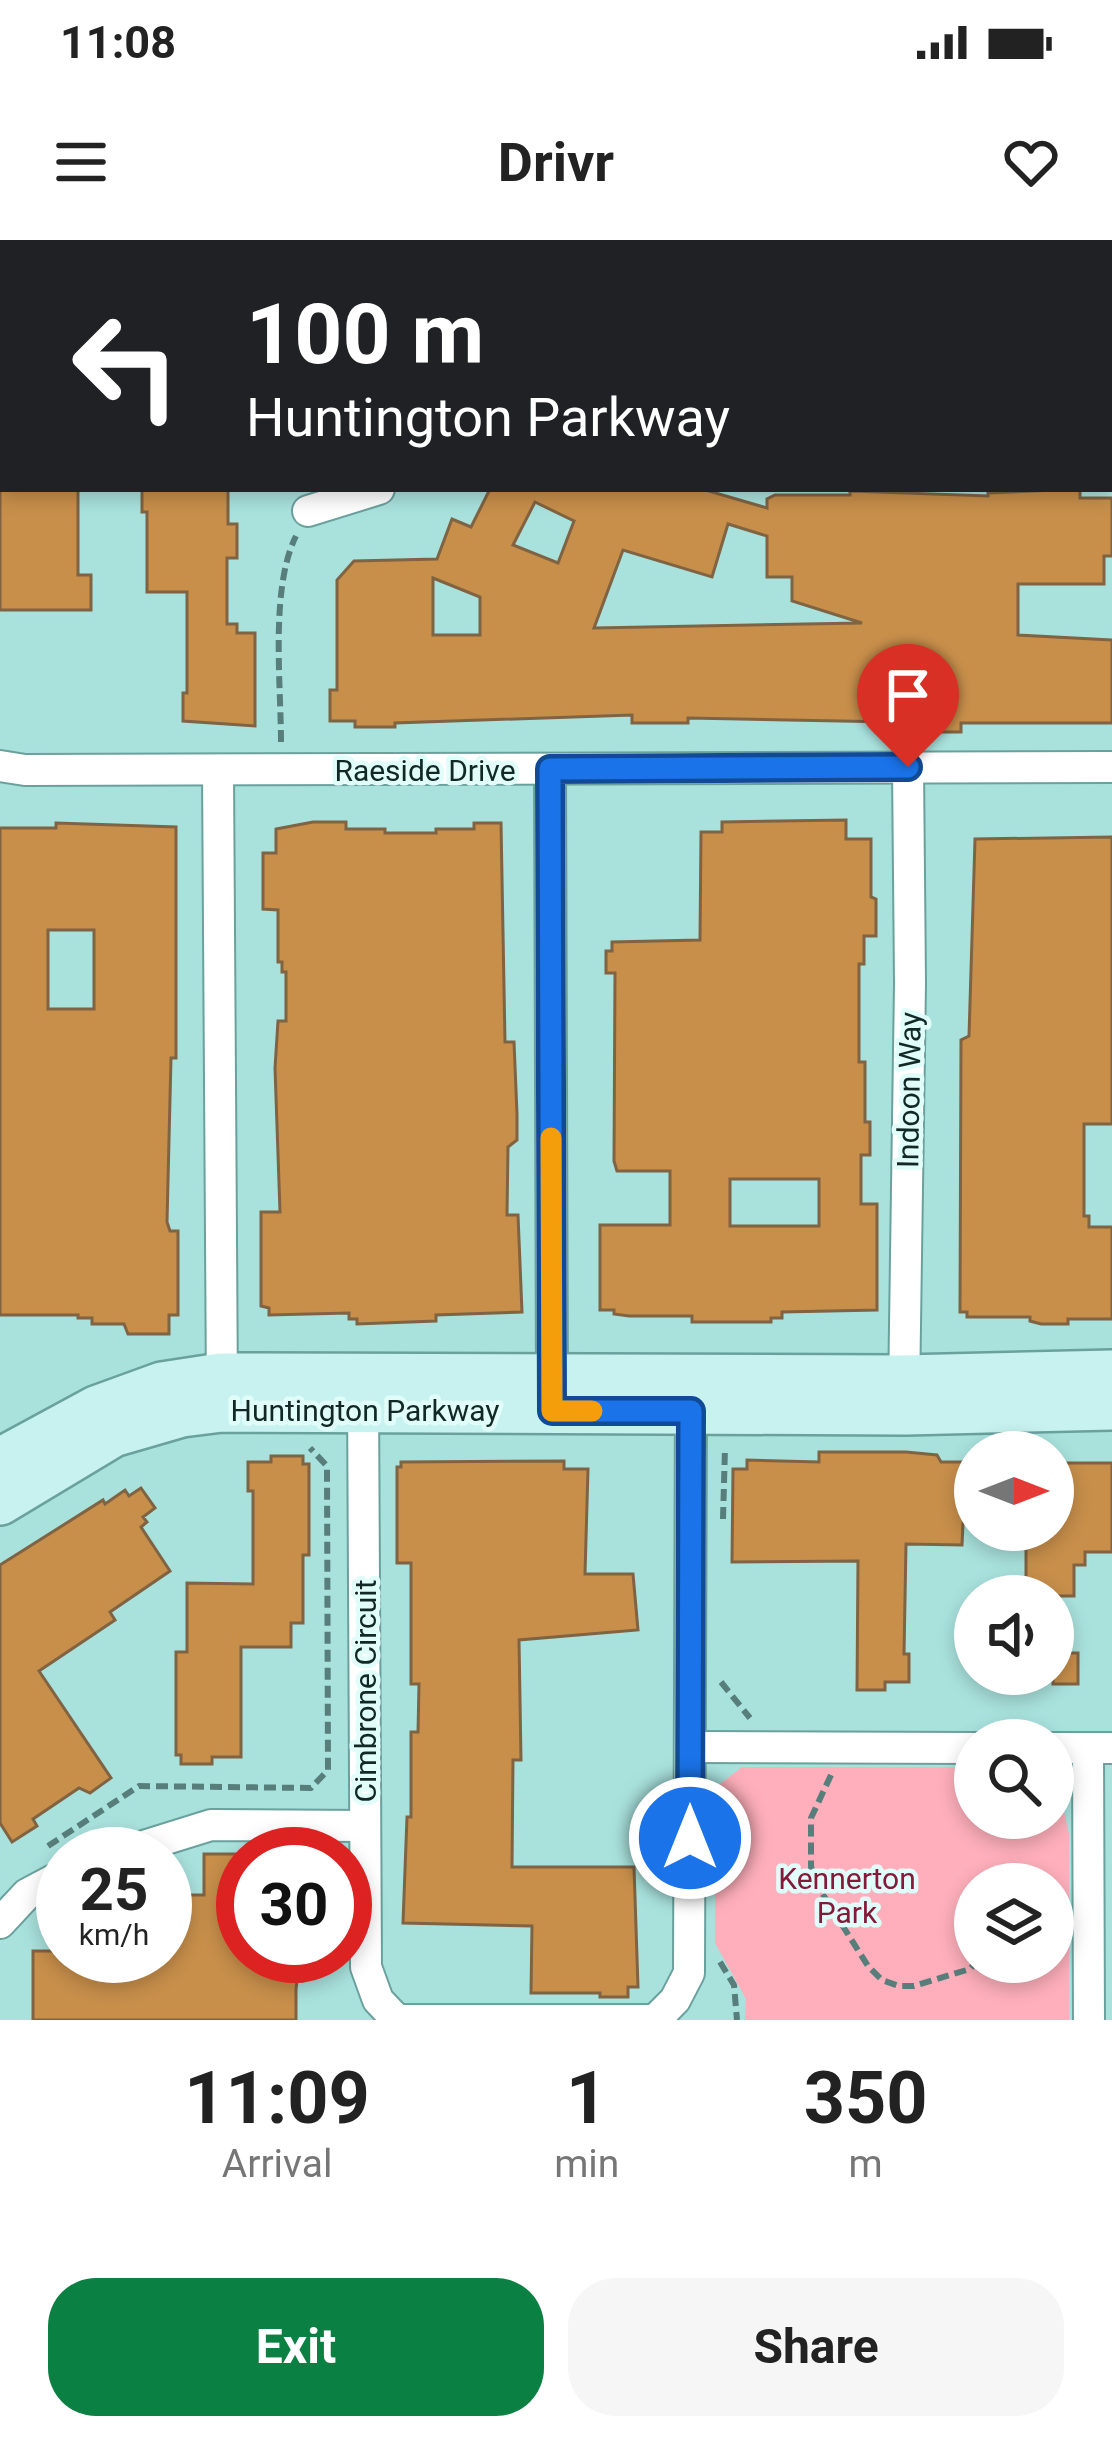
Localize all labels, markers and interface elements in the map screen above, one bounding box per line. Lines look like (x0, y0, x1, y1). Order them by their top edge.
text: 11:08 (60, 16, 176, 69)
icon: menu (48, 129, 114, 195)
icon: heart (998, 129, 1064, 195)
text: Drivr (498, 131, 614, 194)
text: 100 m (246, 285, 484, 384)
icon: left (48, 288, 204, 444)
text: Huntington Parkway (246, 386, 730, 449)
pin (857, 644, 959, 767)
icon: arrive (875, 662, 941, 728)
street label: Raeside Drive (334, 753, 516, 788)
street label: Indoon Way (890, 1012, 928, 1168)
street label: Huntington Parkway (231, 1393, 499, 1428)
north arrow (954, 1431, 1074, 1551)
map controls (954, 1431, 1074, 1983)
button: sound (954, 1575, 1074, 1695)
street label: Cimbrone Circuit (348, 1580, 383, 1802)
button: search (954, 1719, 1074, 1839)
position arrow (627, 1775, 753, 1901)
speed limit sign: 30 (216, 1827, 372, 1983)
text: 25 (80, 1854, 148, 1925)
park label: Kennerton Park (778, 1861, 916, 1930)
button: layers (954, 1863, 1074, 1983)
text: km/h (79, 1917, 149, 1952)
text: 11:09 (184, 2056, 370, 2141)
text: 1 (566, 2056, 607, 2141)
text: 350 (804, 2056, 928, 2141)
text: Arrival (222, 2141, 332, 2187)
text: min (554, 2141, 619, 2187)
text: m (849, 2141, 883, 2187)
button: Exit (48, 2278, 544, 2416)
button: Share (568, 2278, 1064, 2416)

